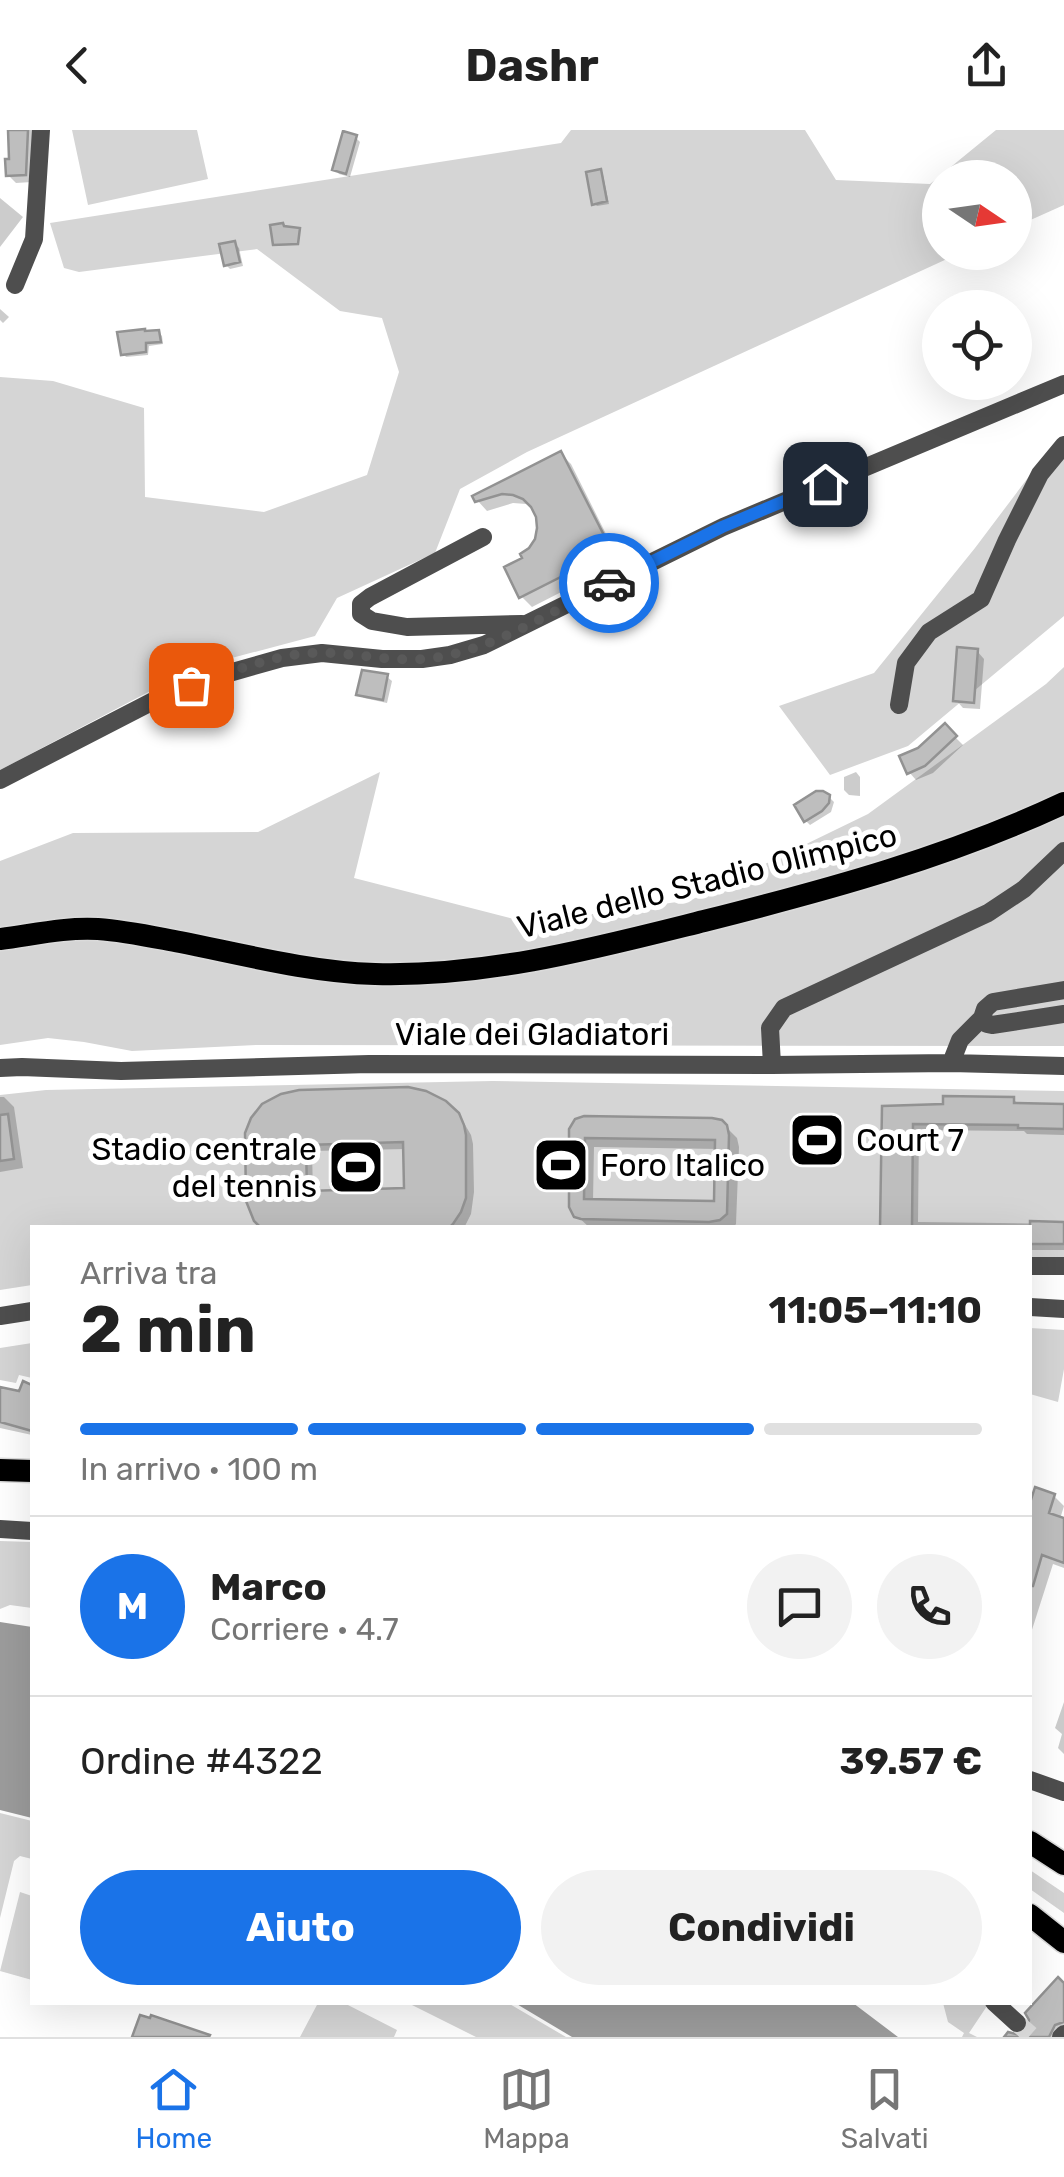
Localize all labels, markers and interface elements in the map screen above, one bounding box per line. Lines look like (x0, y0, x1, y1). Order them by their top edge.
icon: back (50, 38, 105, 93)
icon: share (959, 38, 1014, 93)
text: Dashr (465, 39, 599, 92)
north arrow (922, 160, 1032, 270)
map controls (922, 160, 1032, 400)
button: locate (922, 290, 1032, 400)
pin (783, 442, 868, 527)
icon: home (798, 457, 853, 512)
courier (559, 533, 659, 633)
icon: car (582, 556, 637, 611)
pin (149, 643, 234, 728)
icon: bag (164, 658, 219, 713)
street label: Viale dello Stadio Olimpico (513, 815, 901, 947)
street label: Viale dei Gladiatori (395, 1015, 669, 1053)
sports icon: Court 7 (787, 1110, 847, 1170)
place label: Court 7 (856, 1121, 964, 1159)
place label: Stadio centrale del tennis (91, 1130, 317, 1205)
sports icon: Foro Italico (531, 1135, 591, 1195)
sports icon: Stadio centrale del tennis (326, 1137, 386, 1197)
place label: Foro Italico (600, 1146, 765, 1184)
text: Arriva tra (80, 1254, 218, 1292)
text: 11:05–11:10 (769, 1287, 982, 1333)
text: 2 min (80, 1291, 256, 1368)
text: In arrivo · 100 m (80, 1450, 318, 1488)
button: chat (747, 1554, 852, 1659)
button: phone (877, 1554, 982, 1659)
text: Marco (210, 1564, 327, 1610)
text: M (117, 1583, 148, 1629)
text: Corriere · 4.7 (210, 1610, 399, 1648)
text: Ordine #4322 (80, 1738, 323, 1784)
text: 39.57 € (840, 1738, 982, 1784)
button: Aiuto (80, 1870, 521, 1985)
button: Condividi (541, 1870, 982, 1985)
tab: Home (136, 2062, 212, 2155)
tab: Mappa (483, 2062, 570, 2155)
tab: Salvati (841, 2062, 928, 2155)

